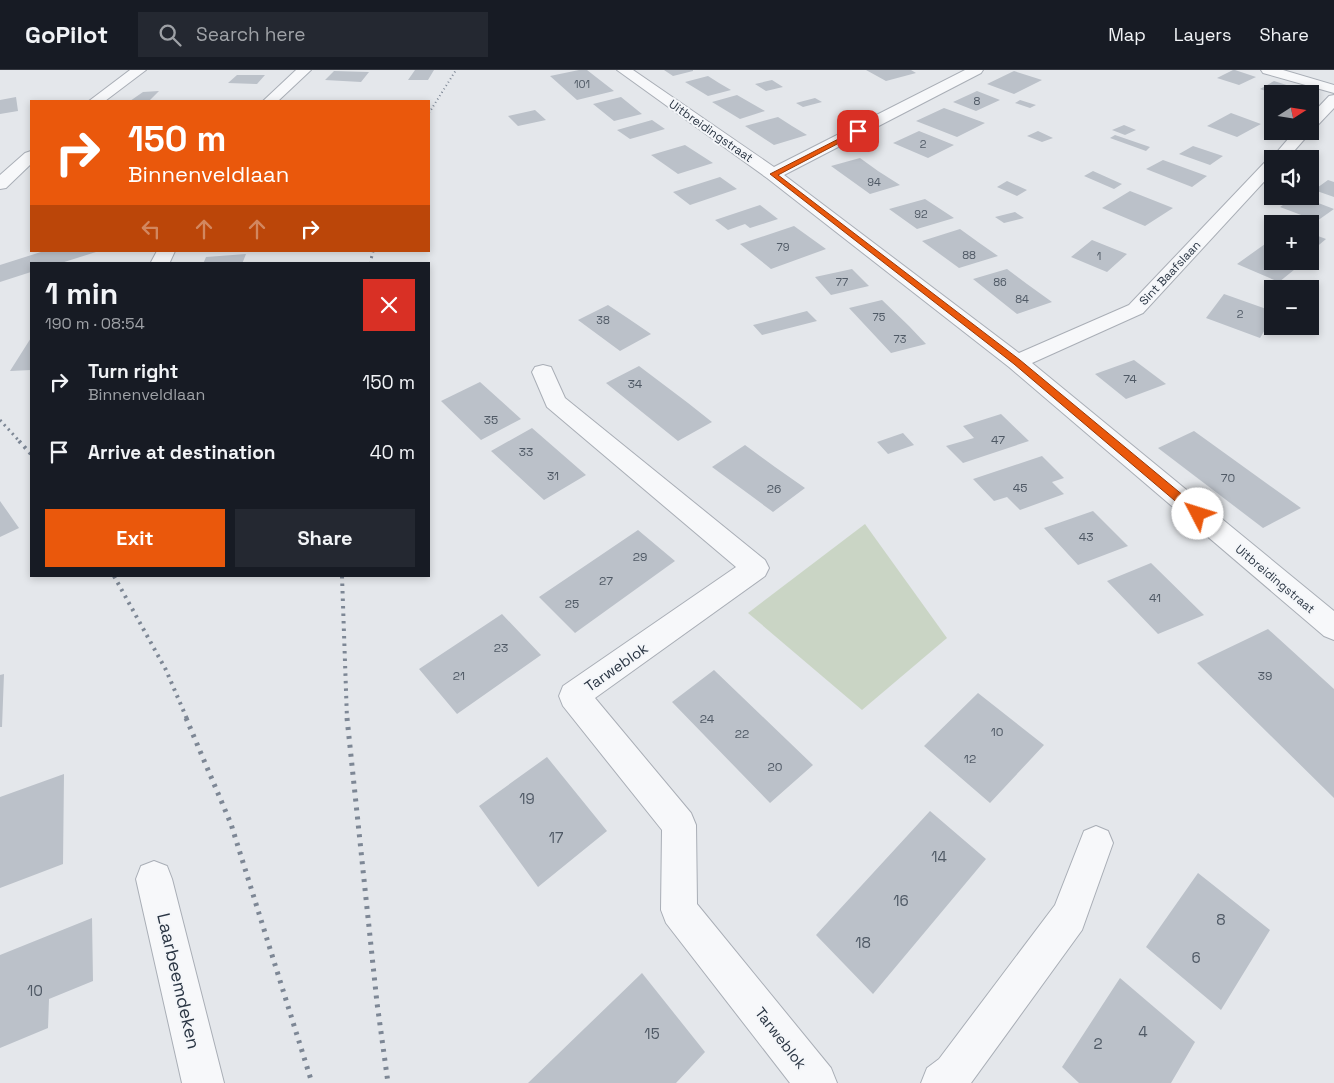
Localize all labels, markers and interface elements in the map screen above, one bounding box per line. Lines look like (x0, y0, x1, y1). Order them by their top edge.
search box (138, 12, 488, 57)
text: GoPilot (25, 19, 108, 50)
icon: search (156, 21, 184, 49)
text: Search here (196, 22, 306, 47)
text: Map (1108, 23, 1146, 46)
text: Layers (1174, 23, 1231, 46)
text: Share (1259, 23, 1309, 46)
house number: 101 (574, 77, 590, 91)
north arrow (1264, 85, 1319, 140)
map controls (1264, 85, 1319, 335)
house number: 8 (974, 94, 981, 108)
street label: Uitbreidingstraat (666, 96, 756, 166)
pin (837, 110, 879, 152)
text: 150 m (128, 117, 226, 161)
icon: arrive (844, 117, 872, 145)
icon: right (45, 120, 110, 185)
house number: 2 (920, 137, 927, 151)
button: sound (1264, 150, 1319, 205)
text: Binnenveldlaan (128, 160, 289, 188)
house number: 94 (867, 175, 881, 189)
house number: 92 (914, 207, 928, 221)
icon: left (137, 215, 165, 243)
icon: ahead (190, 215, 218, 243)
icon: ahead (243, 215, 271, 243)
icon: right (296, 215, 324, 243)
button: + (1264, 215, 1319, 270)
street label: Sint Baafslaan (1136, 237, 1204, 309)
house number: 79 (777, 240, 790, 254)
house number: 88 (962, 248, 976, 262)
house number: 1 (1097, 249, 1101, 263)
text: 1 min (45, 274, 118, 313)
house number: 77 (836, 275, 848, 289)
house number: 86 (993, 275, 1007, 289)
button: close (363, 279, 415, 331)
button: − (1264, 280, 1319, 335)
house number: 84 (1015, 292, 1029, 306)
house number: 2 (1237, 307, 1244, 321)
house number: 75 (873, 310, 886, 324)
text: 190 m · 08:54 (45, 313, 145, 334)
house number: 38 (596, 313, 610, 327)
house number: 73 (894, 332, 907, 346)
text: Turn right (88, 359, 178, 384)
icon: right (45, 368, 73, 396)
text: 150 m (362, 370, 415, 395)
house number: 74 (1123, 371, 1137, 387)
house number: 34 (628, 376, 643, 392)
text: Binnenveldlaan (88, 384, 205, 405)
house number: 35 (484, 412, 498, 428)
house number: 47 (991, 432, 1005, 448)
icon: arrive (45, 438, 73, 466)
text: Arrive at destination (88, 440, 276, 465)
text: 40 m (370, 440, 415, 465)
house number: 33 (519, 444, 533, 460)
house number: 31 (547, 468, 559, 484)
house number: 70 (1221, 470, 1235, 486)
house number: 45 (1013, 480, 1027, 496)
house number: 26 (767, 481, 781, 497)
position arrow (1171, 487, 1223, 539)
button: Exit (45, 509, 225, 567)
button: Share (235, 509, 415, 567)
house number: 43 (1079, 529, 1093, 545)
street label: Uitbreidingstraat (1232, 541, 1318, 617)
house number: 29 (633, 549, 647, 565)
house number: 27 (599, 573, 613, 589)
house number: 41 (1149, 590, 1161, 606)
house number: 25 (565, 596, 579, 612)
street label: Tarweblok (581, 638, 651, 696)
house number: 23 (494, 640, 508, 656)
house number: 21 (453, 668, 465, 684)
house number: 39 (1258, 668, 1272, 684)
house number: 24 (700, 711, 715, 727)
house number: 10 (991, 724, 1003, 740)
house number: 22 (735, 726, 749, 742)
house number: 12 (964, 751, 976, 767)
house number: 20 (768, 759, 782, 775)
house number: 19 (519, 789, 535, 808)
house number: 17 (549, 828, 563, 847)
house number: 14 (931, 847, 947, 866)
house number: 16 (893, 891, 909, 910)
house number: 8 (1216, 910, 1226, 929)
street label: Laarbeemdeken (152, 911, 206, 1051)
house number: 18 (855, 933, 871, 952)
house number: 6 (1191, 948, 1201, 967)
house number: 10 (27, 981, 43, 1000)
street label: Tarweblok (751, 1003, 811, 1073)
house number: 4 (1138, 1022, 1148, 1041)
house number: 15 (644, 1024, 660, 1043)
house number: 2 (1093, 1034, 1103, 1053)

